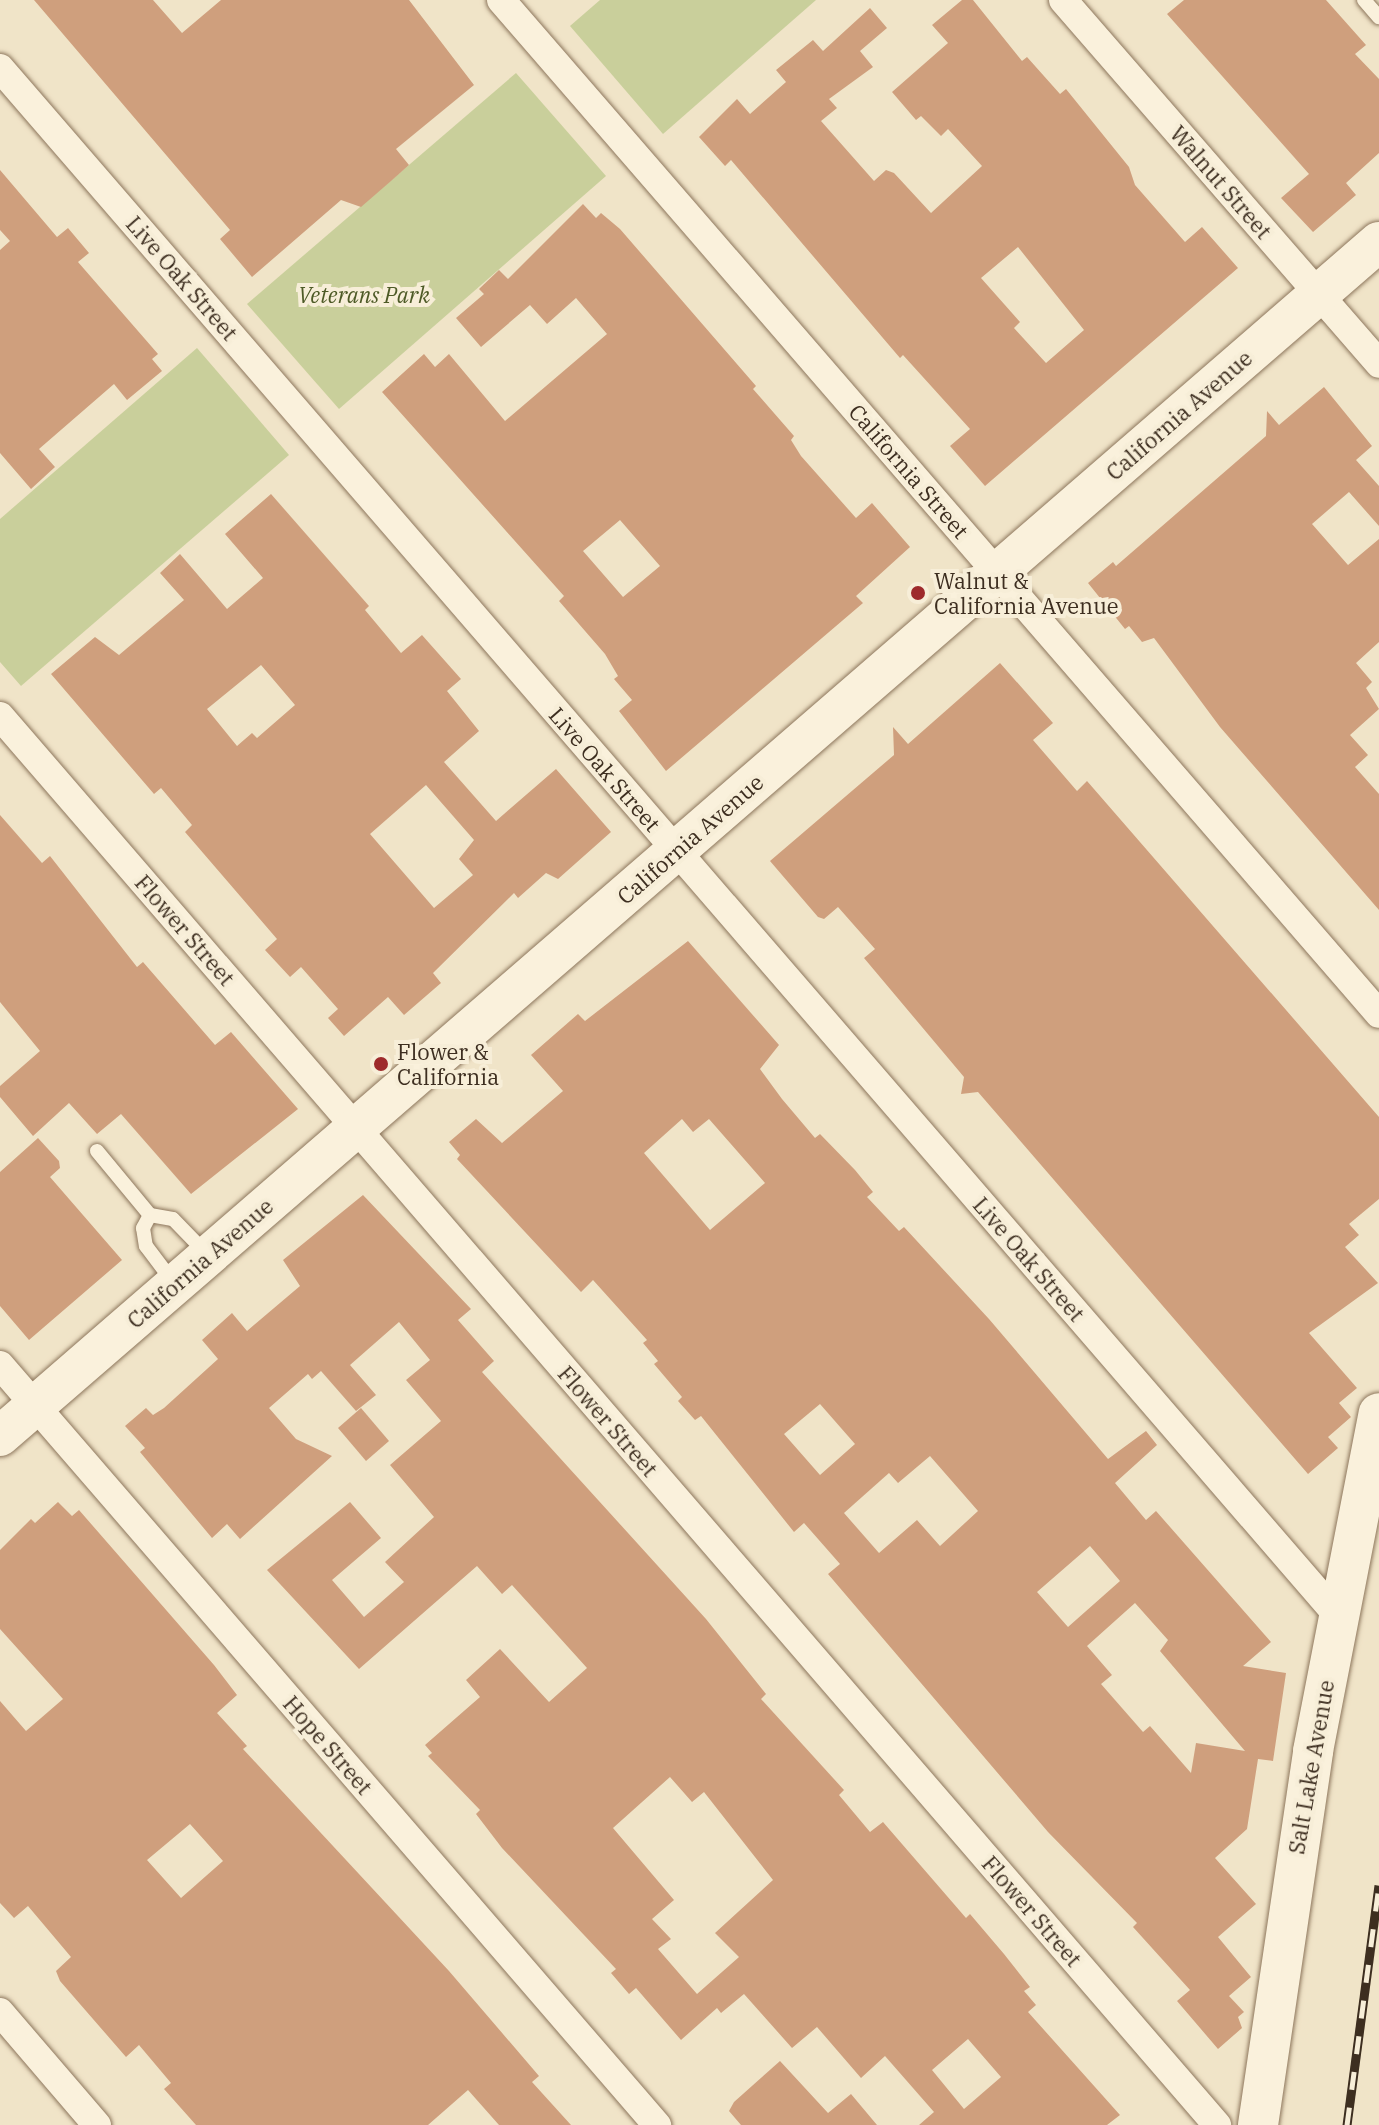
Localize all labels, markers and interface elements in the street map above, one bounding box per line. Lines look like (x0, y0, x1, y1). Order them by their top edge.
street label: Walnut Street (1165, 120, 1277, 244)
street label: Live Oak Street (121, 210, 243, 346)
park label: Veterans Park (298, 282, 430, 308)
street label: California Avenue (1101, 344, 1257, 486)
street label: California Street (844, 399, 974, 543)
place label: Walnut & California Avenue (934, 567, 1119, 618)
marker: Walnut & California Avenue (909, 584, 927, 602)
street label: Live Oak Street (544, 701, 666, 837)
street label: California Avenue (612, 768, 768, 910)
street label: Flower Street (130, 869, 240, 991)
place label: Flower & California (397, 1038, 499, 1090)
marker: Flower & California (372, 1055, 390, 1073)
street label: Live Oak Street (968, 1191, 1090, 1327)
street label: California Avenue (122, 1192, 278, 1334)
street label: Flower Street (553, 1360, 663, 1482)
street label: Salt Lake Avenue (1283, 1678, 1339, 1856)
street label: Hope Street (278, 1690, 378, 1800)
street label: Flower Street (977, 1850, 1087, 1972)

